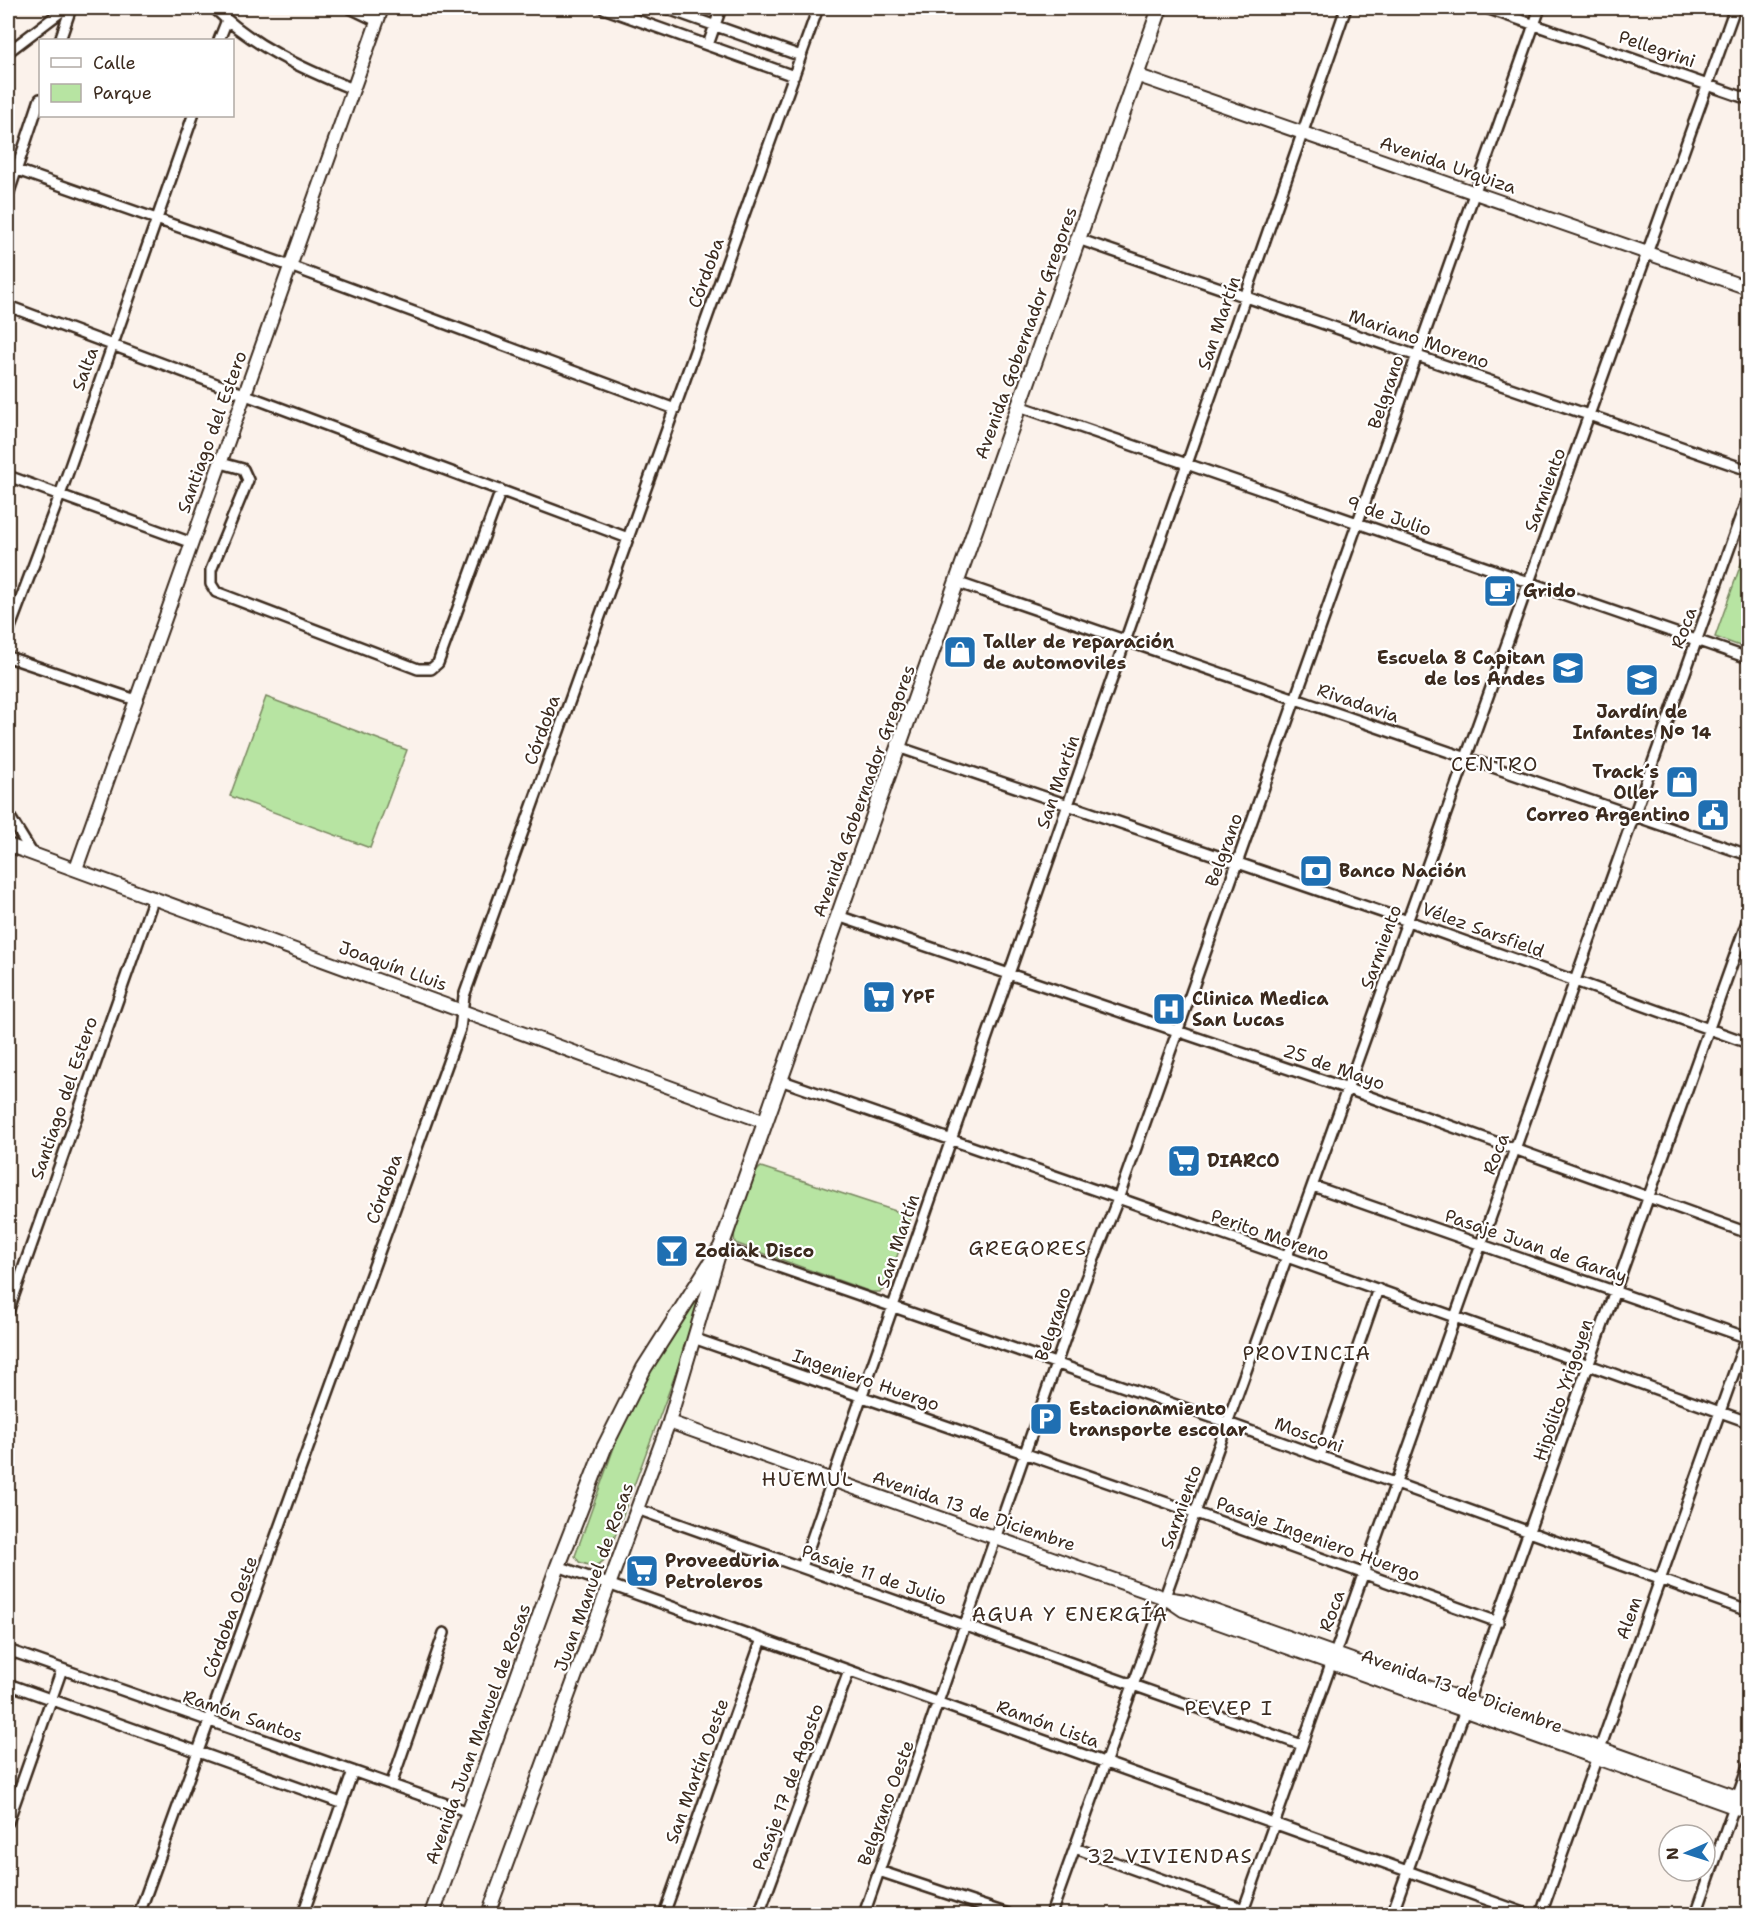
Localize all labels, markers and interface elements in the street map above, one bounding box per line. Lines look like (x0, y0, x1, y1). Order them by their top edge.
street label: Pellegrini (1615, 25, 1699, 73)
legend (39, 39, 234, 117)
text: Calle (93, 51, 136, 75)
text: Parque (93, 81, 152, 105)
street label: Avenida Urquiza (1377, 130, 1519, 200)
street label: Avenida Gobernador Gregores (969, 203, 1083, 463)
street label: Córdoba (682, 235, 730, 311)
street label: San Martín (1192, 273, 1246, 373)
street label: Mariano Moreno (1345, 304, 1493, 374)
street label: Salta (66, 344, 104, 394)
street label: Santiago del Estero (171, 348, 253, 516)
street label: Belgrano (1362, 352, 1410, 432)
street label: Sarmiento (1519, 445, 1571, 535)
street label: 9 de Julio (1343, 490, 1435, 542)
cafe icon: Grido (1482, 573, 1518, 609)
place label: Grido (1523, 579, 1576, 603)
street label: Roca (1665, 604, 1703, 652)
place label: Taller de reparación de automoviles (983, 630, 1174, 675)
shop icon: Taller de reparación de automoviles (942, 634, 978, 670)
place label: Escuela 8 Capitan de los Andes (1377, 646, 1545, 691)
school or university icon: Escuela 8 Capitan de los Andes (1550, 650, 1586, 686)
street label: Avenida Gobernador Gregores (807, 661, 921, 921)
school or university icon: Jardín de Infantes N° 14 (1624, 662, 1660, 698)
street label: Rivadavia (1314, 678, 1402, 728)
street label: Córdoba (518, 692, 566, 768)
place label: Jardín de Infantes N° 14 (1573, 700, 1712, 745)
street label: San Martín (1031, 732, 1085, 832)
district label: CENTRO (1451, 751, 1539, 777)
place label: Track´s Oller (1592, 760, 1659, 805)
shop icon: Track´s Oller (1664, 764, 1700, 800)
public building icon: Correo Argentino (1695, 797, 1731, 833)
place label: Correo Argentino (1526, 803, 1690, 827)
street label: Belgrano (1200, 810, 1248, 890)
bank icon: Banco Nación (1298, 853, 1334, 889)
place label: Banco Nación (1339, 859, 1466, 883)
street label: Vélez Sarsfield (1418, 897, 1548, 963)
street label: Sarmiento (1355, 902, 1407, 992)
street label: Joaquín Lluis (335, 935, 451, 997)
supermarket icon: YPF (861, 979, 897, 1015)
place label: YPF (902, 985, 935, 1009)
place label: Clinica Medica San Lucas (1192, 987, 1329, 1032)
hospital icon: Clinica Medica San Lucas (1151, 991, 1187, 1027)
street label: Santiago del Estero (25, 1013, 103, 1183)
street label: 25 de Mayo (1280, 1038, 1388, 1096)
street label: Roca (1477, 1130, 1515, 1178)
supermarket icon: DIARCO (1166, 1143, 1202, 1179)
place label: DIARCO (1207, 1149, 1280, 1173)
street label: Córdoba (360, 1151, 408, 1227)
street label: San Martín (871, 1191, 925, 1291)
street label: Perito Moreno (1208, 1203, 1332, 1267)
street label: Pasaje Juan de Garay (1442, 1204, 1630, 1288)
bar icon: Zodiak Disco (654, 1233, 690, 1269)
district label: GREGORES (968, 1235, 1088, 1261)
place label: Zodiak Disco (695, 1239, 814, 1263)
street label: Belgrano (1029, 1284, 1077, 1364)
street label: Hipólito Yrigoyen (1527, 1316, 1599, 1464)
district label: PROVINCIA (1242, 1340, 1372, 1366)
street label: Ingeniero Huergo (789, 1344, 943, 1416)
place label: Estacionamiento transporte escolar (1069, 1397, 1248, 1442)
parking icon: Estacionamiento transporte escolar (1028, 1401, 1064, 1437)
street label: Mosconi (1271, 1411, 1347, 1459)
street label: Sarmiento (1155, 1462, 1207, 1552)
street label: Avenida 13 de Diciembre (869, 1465, 1079, 1557)
district label: HUEMUL (762, 1466, 854, 1492)
street label: Juan Manuel de Rosas (549, 1479, 639, 1675)
street label: Pasaje Ingeniero Huergo (1213, 1491, 1423, 1587)
street label: Pasaje 11 de Julio (798, 1539, 950, 1611)
place label: Proveeduria Petroleros (665, 1549, 780, 1594)
street label: Córdoba Oeste (197, 1553, 263, 1681)
supermarket icon: Proveeduria Petroleros (624, 1553, 660, 1589)
street label: Roca (1313, 1587, 1351, 1635)
street label: Alem (1610, 1593, 1648, 1643)
street label: Avenida Juan Manuel de Rosas (420, 1600, 536, 1868)
district label: AGUA Y ENERGÍA (971, 1601, 1169, 1627)
street label: Avenida 13 de Diciembre (1358, 1643, 1566, 1739)
street label: Ramón Santos (180, 1684, 306, 1748)
street label: Ramón Lista (993, 1694, 1103, 1754)
street label: San Martín Oeste (660, 1695, 734, 1847)
district label: PEVEP I (1184, 1695, 1274, 1721)
street label: Pasaje 17 de Agosto (747, 1700, 829, 1874)
street label: Belgrano Oeste (852, 1737, 920, 1869)
north arrow (1657, 1823, 1717, 1883)
district label: 32 VIVIENDAS (1087, 1843, 1253, 1869)
text: N (1662, 1847, 1683, 1861)

